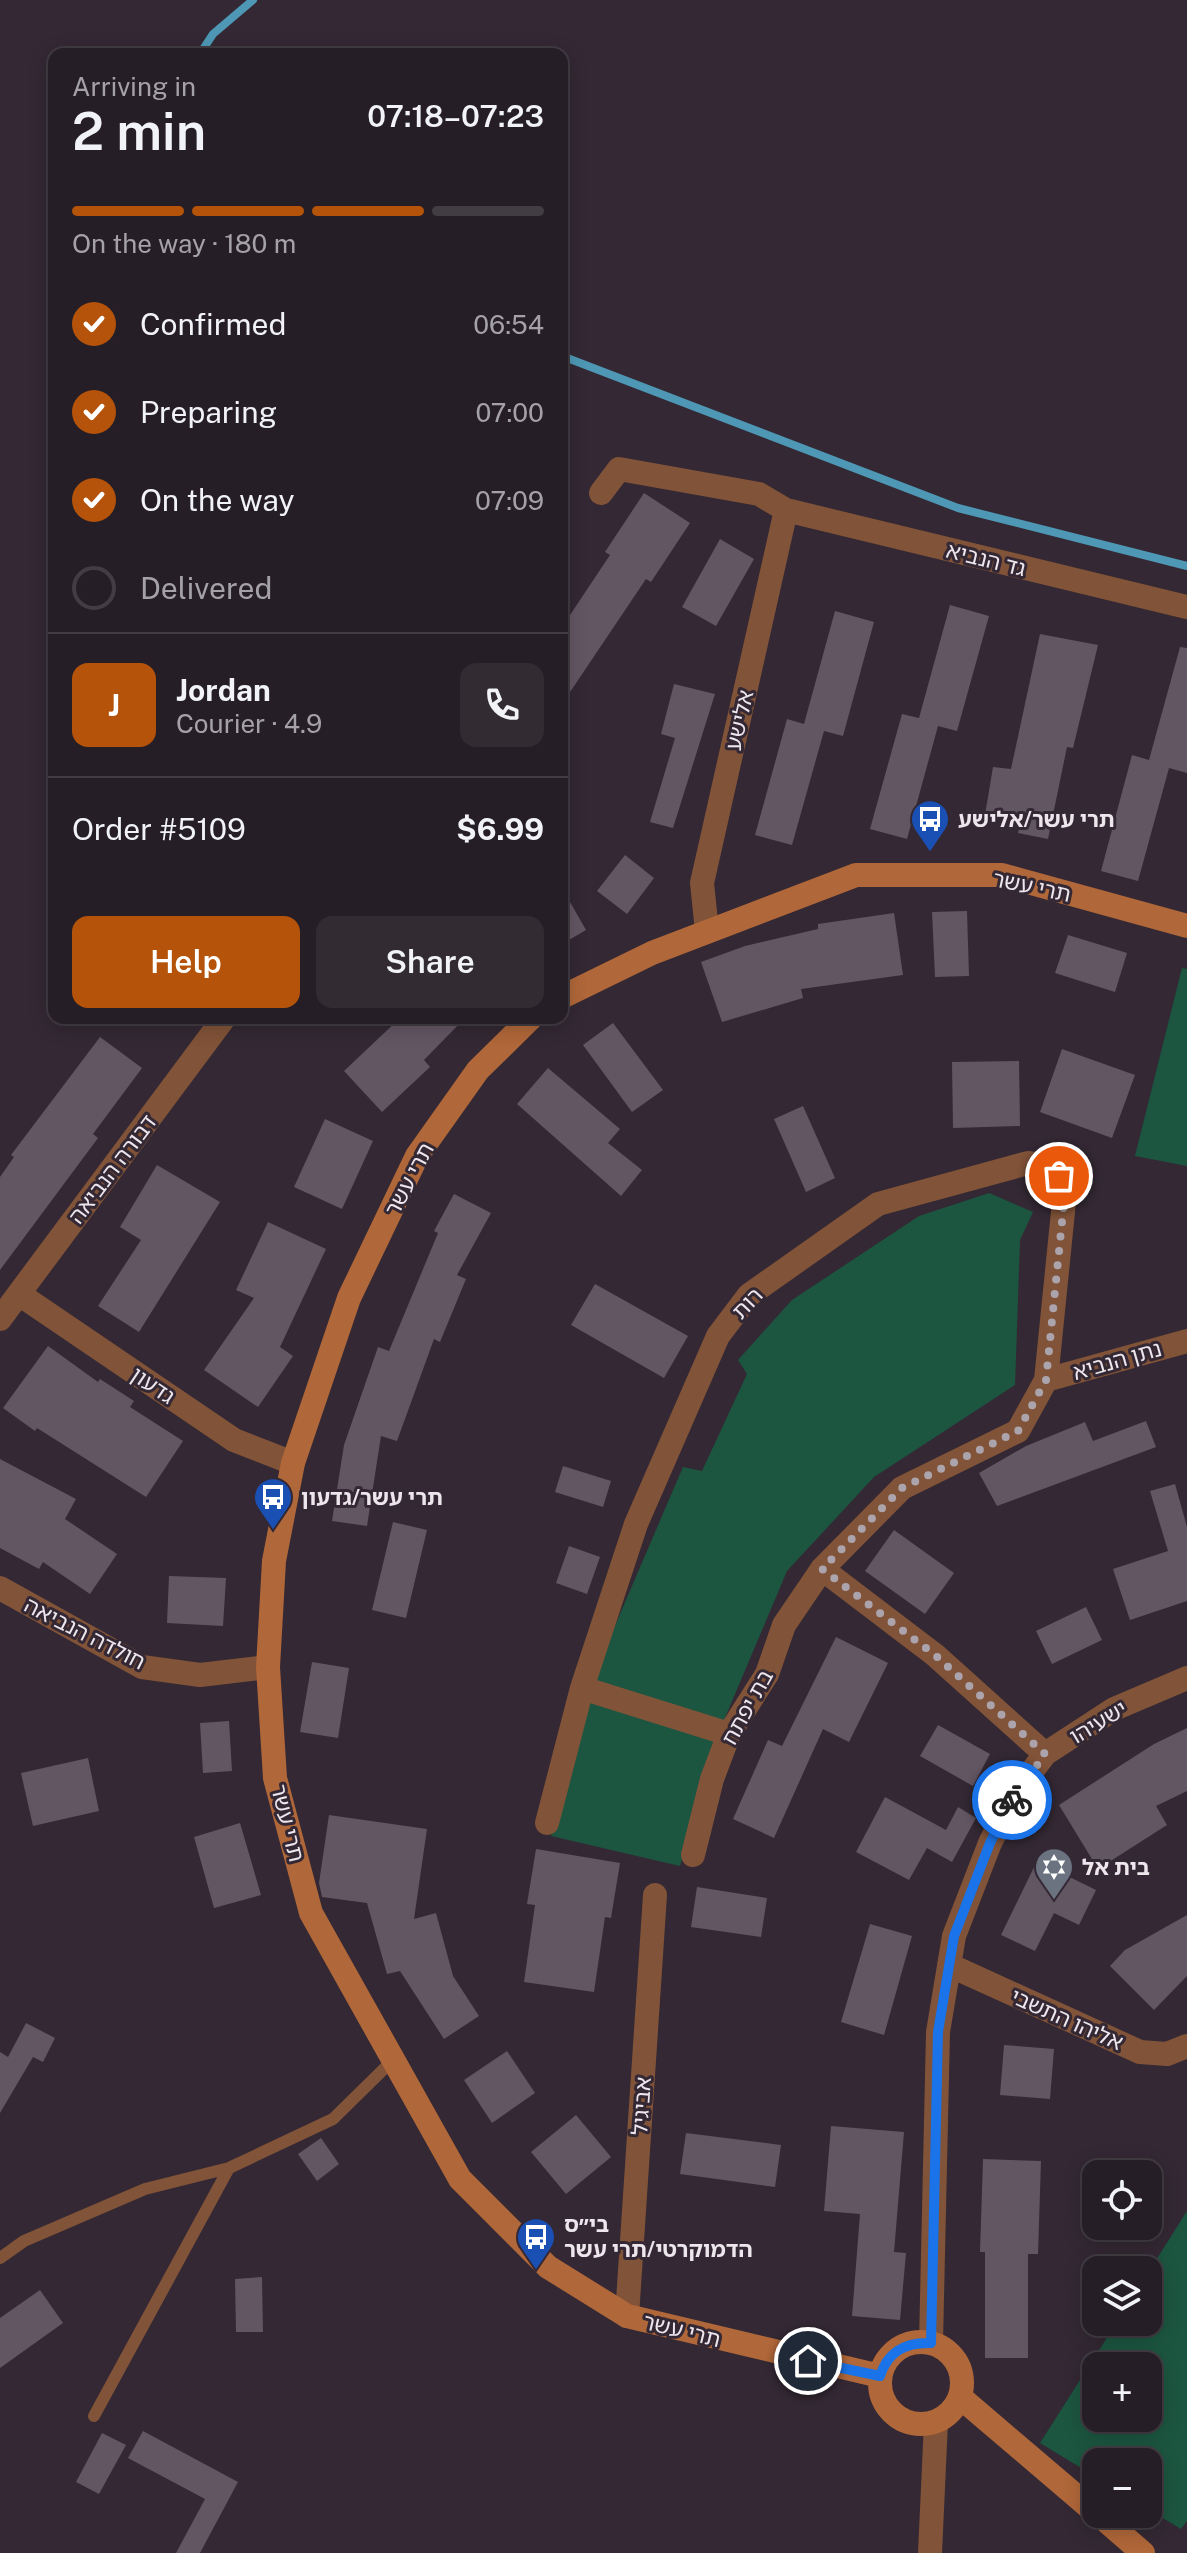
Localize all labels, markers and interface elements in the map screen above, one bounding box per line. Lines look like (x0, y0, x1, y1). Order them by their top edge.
text: Arriving in (72, 71, 196, 102)
text: 07:18–07:23 (367, 98, 544, 134)
text: 2 min (72, 101, 206, 162)
text: On the way · 180 m (72, 228, 296, 259)
icon: check (72, 302, 116, 346)
text: Confirmed (140, 306, 286, 342)
text: 06:54 (473, 309, 544, 340)
icon: check (72, 390, 116, 434)
text: Preparing (140, 394, 277, 430)
text: 07:00 (475, 397, 544, 428)
icon: check (72, 478, 116, 522)
text: On the way (140, 482, 294, 518)
text: 07:09 (475, 485, 544, 516)
street label: גד הנביא (944, 537, 1028, 581)
text: Delivered (140, 570, 272, 606)
button: phone (460, 663, 544, 747)
text: Jordan (176, 672, 271, 708)
text: J (108, 687, 120, 723)
street label: אלישע (719, 687, 759, 753)
text: Courier · 4.9 (176, 708, 322, 739)
bus stop icon: תרי עשר/אלישע (909, 798, 951, 853)
place label: תרי עשר/אלישע (958, 806, 1115, 832)
text: Order #5109 (72, 811, 246, 847)
text: $6.99 (456, 811, 544, 847)
street label: תרי עשר (991, 865, 1073, 907)
button: Help (72, 916, 300, 1008)
button: Share (316, 916, 544, 1008)
street label: דבורה הנביאה (63, 1109, 161, 1229)
street label: תרי עשר (379, 1138, 439, 1220)
pin (1025, 1142, 1093, 1210)
icon: bag (1037, 1154, 1081, 1198)
street label: רות (726, 1282, 768, 1324)
street label: נתן הנביא (1070, 1335, 1164, 1385)
street label: גדעון (126, 1361, 180, 1409)
bus stop icon: תרי עשר/גדעון (252, 1476, 294, 1531)
place label: תרי עשר/גדעון (301, 1484, 443, 1510)
street label: חולדה הנביאה (20, 1591, 150, 1675)
street label: בת יפתח (716, 1665, 778, 1749)
street label: ישעיהו (1065, 1695, 1131, 1749)
courier (972, 1760, 1052, 1840)
icon: bike (990, 1778, 1034, 1822)
street label: תרי עשר (266, 1782, 310, 1864)
synagogue icon: בית אל (1033, 1846, 1075, 1901)
place label: בית אל (1082, 1854, 1150, 1880)
street label: אליהו התשבי (1007, 1983, 1127, 2055)
street label: אביגיל (626, 2076, 656, 2136)
map controls (1082, 2160, 1162, 2528)
button: locate (1082, 2160, 1162, 2240)
place label: בי״ס הדמוקרטי/תרי עשר (564, 2211, 753, 2262)
bus stop icon: בי״ס הדמוקרטי/תרי עשר (515, 2216, 557, 2271)
button: layers (1082, 2256, 1162, 2336)
street label: תרי עשר (641, 2308, 723, 2352)
pin (774, 2327, 842, 2395)
icon: home (786, 2339, 830, 2383)
button: + (1082, 2352, 1162, 2432)
button: − (1082, 2448, 1162, 2528)

